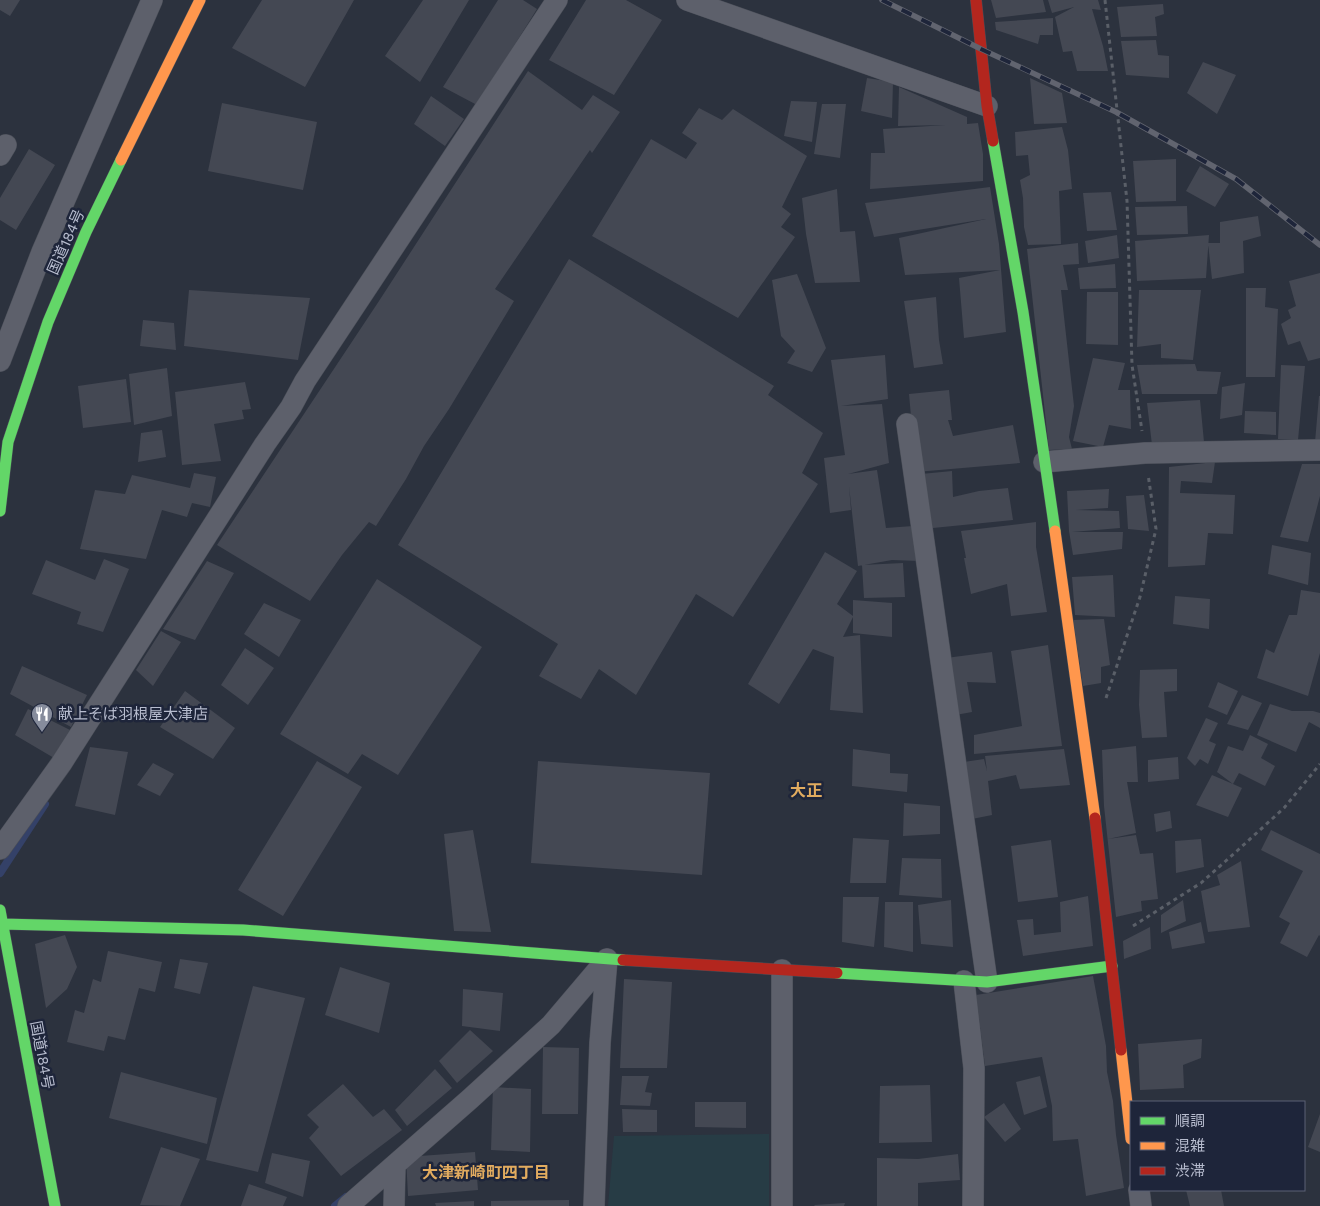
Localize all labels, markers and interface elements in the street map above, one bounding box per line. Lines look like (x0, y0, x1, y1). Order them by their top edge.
street label: 国道184号 (44, 207, 88, 277)
restaurant icon: 献上そば羽根屋大津店 (30, 702, 54, 733)
place label: 献上そば羽根屋大津店 (58, 705, 208, 723)
district label: 大正 (790, 781, 822, 800)
street label: 国道184号 (27, 1019, 57, 1091)
legend (1130, 1101, 1305, 1191)
text: 順調 (1175, 1112, 1205, 1130)
text: 混雑 (1175, 1137, 1205, 1155)
text: 渋滞 (1175, 1162, 1205, 1180)
district label: 大津新崎町四丁目 (422, 1163, 550, 1182)

